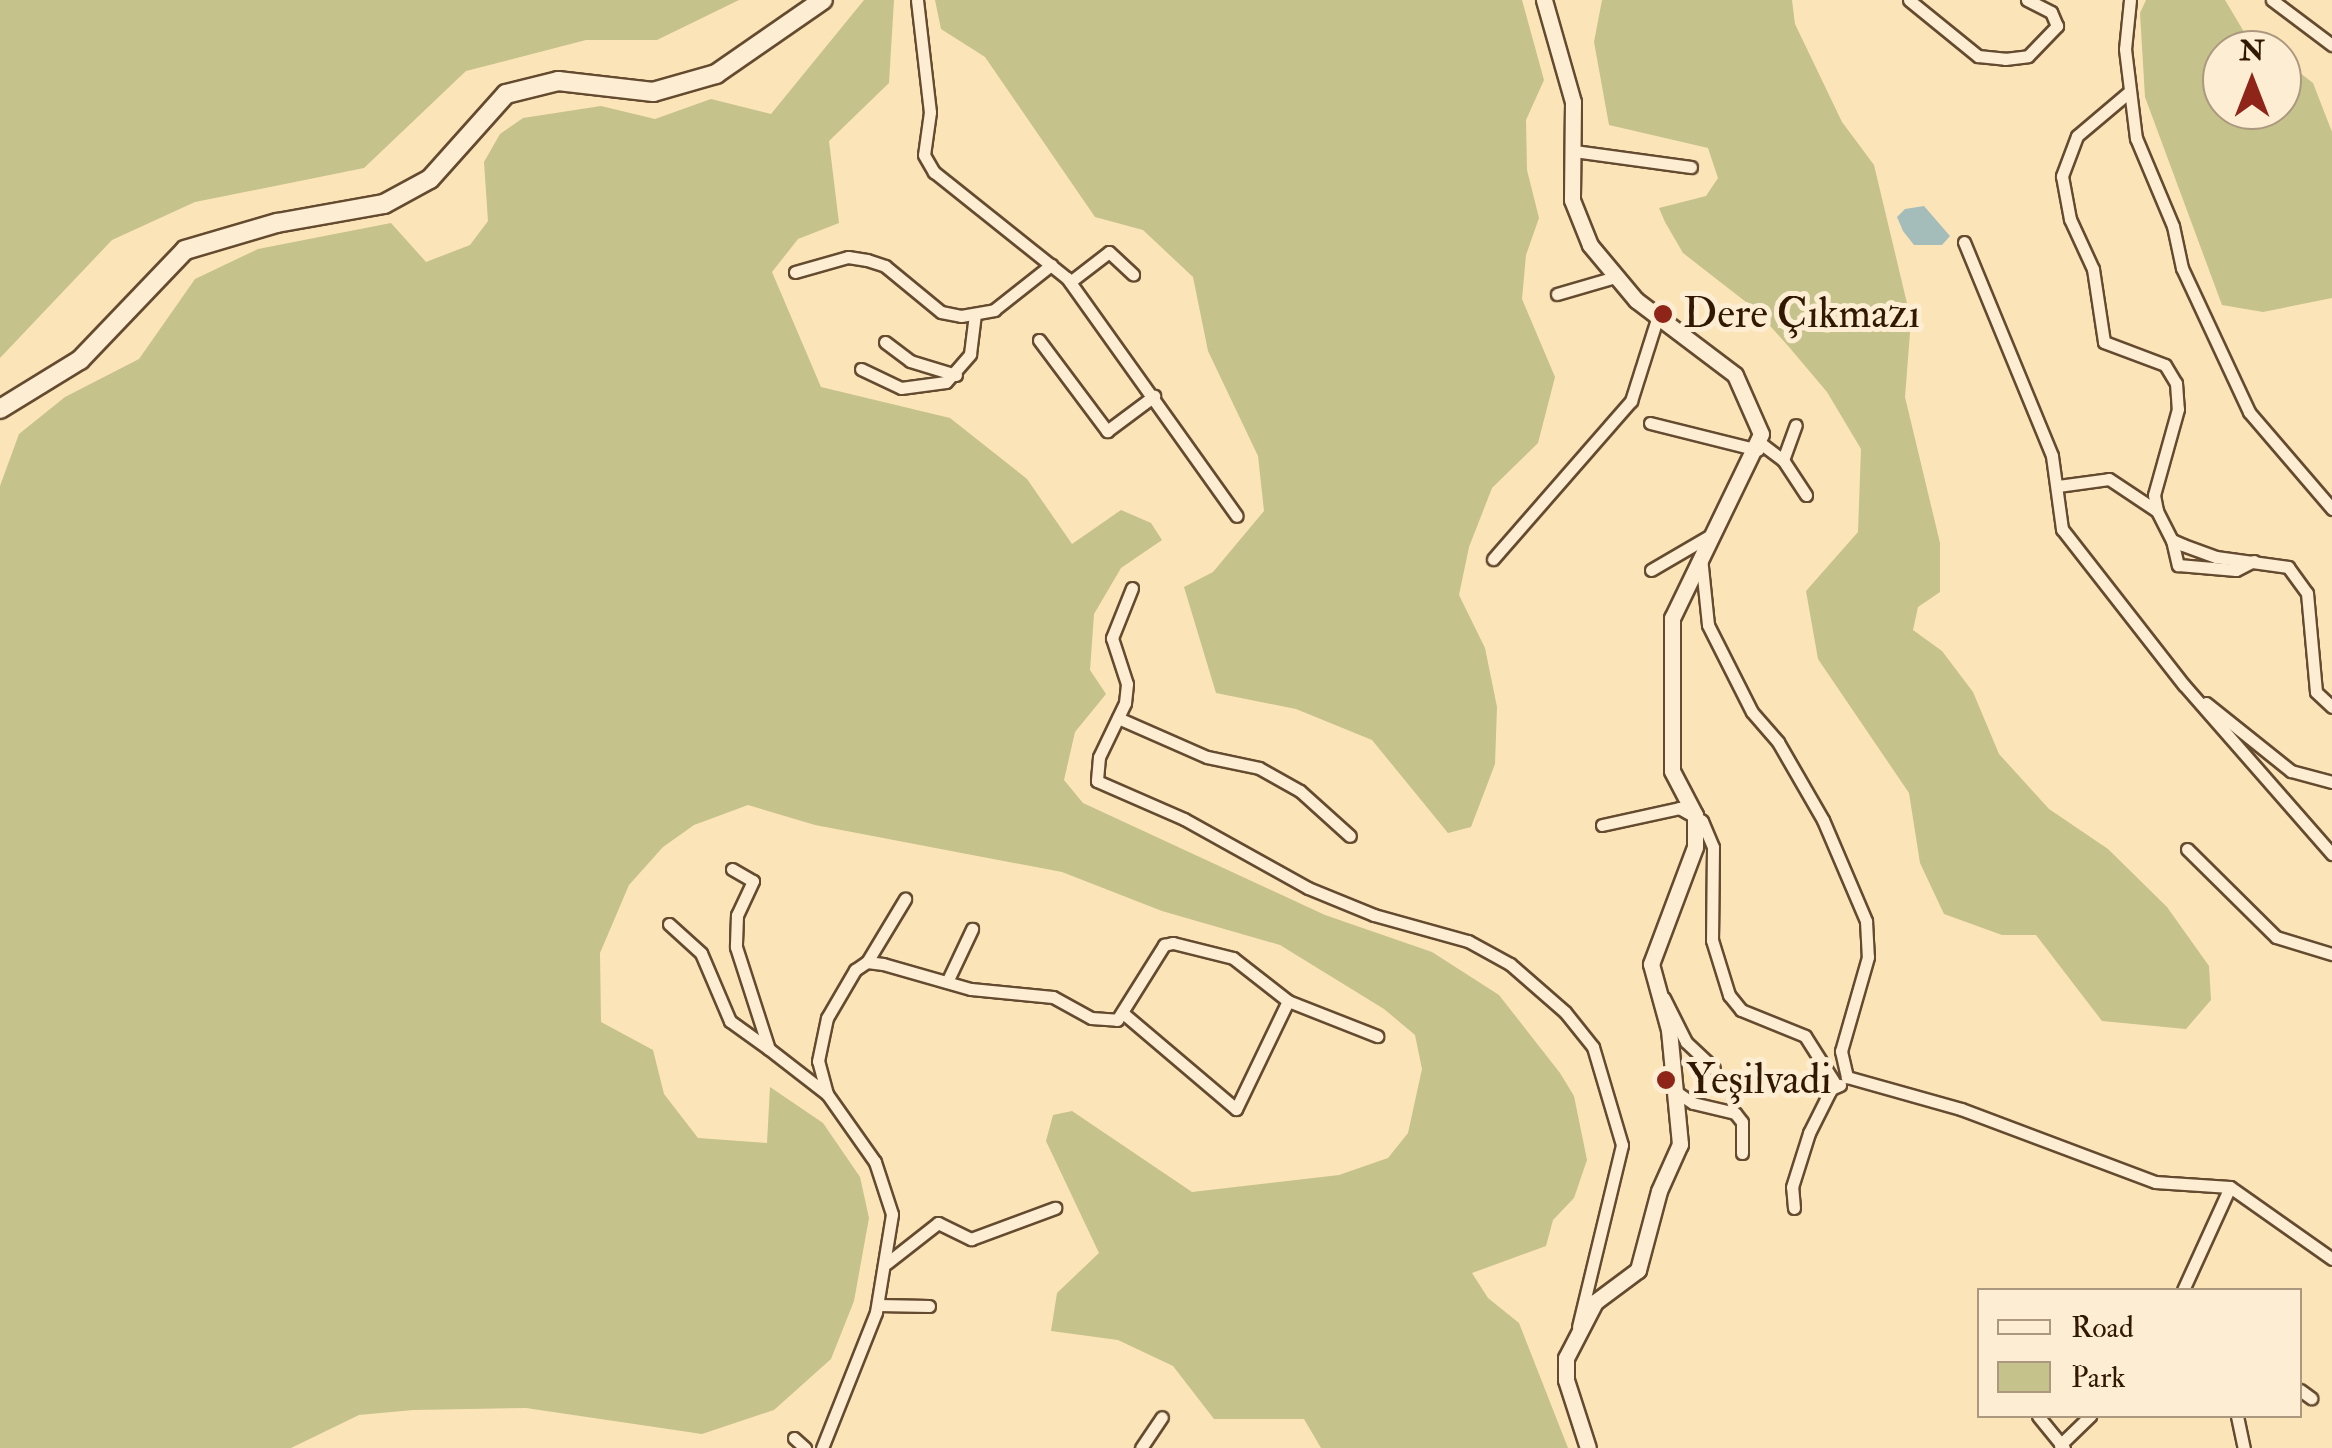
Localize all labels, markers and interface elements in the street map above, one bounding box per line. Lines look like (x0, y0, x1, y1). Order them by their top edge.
north arrow (2202, 30, 2302, 130)
text: N (2239, 34, 2265, 69)
place label: Dere Çıkmazı (1683, 289, 1920, 339)
marker: Dere Çıkmazı (1652, 303, 1674, 325)
place label: Yeşilvadi (1686, 1055, 1832, 1105)
marker: Yeşilvadi (1655, 1069, 1677, 1091)
legend (1977, 1288, 2302, 1418)
text: Road (2071, 1309, 2134, 1346)
text: Park (2071, 1359, 2126, 1396)

